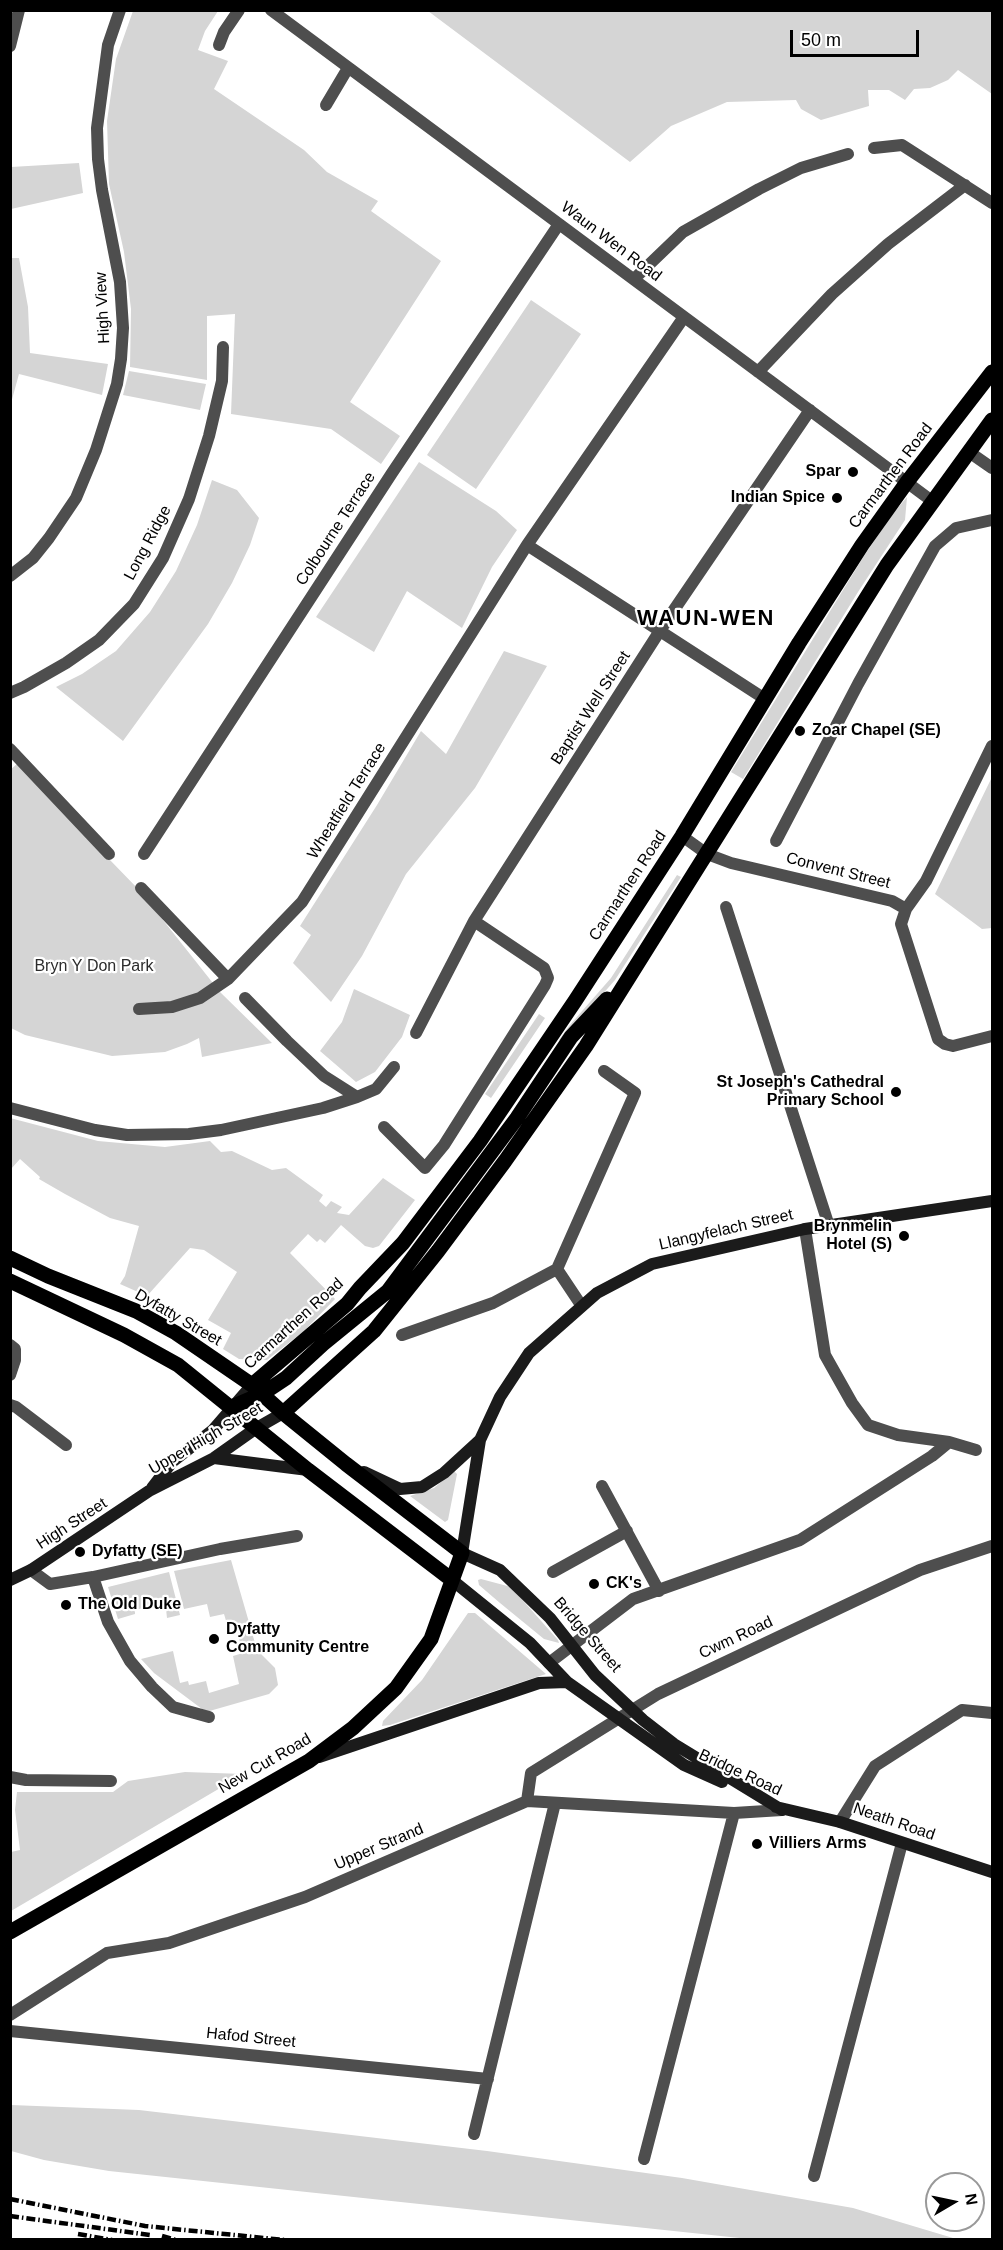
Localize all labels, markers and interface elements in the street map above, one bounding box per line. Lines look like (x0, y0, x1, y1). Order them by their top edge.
scale bar (793, 18, 922, 56)
text: 50 m (801, 30, 841, 50)
street label: Waun Wen Road (557, 198, 665, 286)
street label: High View (92, 272, 114, 344)
street label: Carmarthen Road (845, 419, 937, 533)
place label: Spar (805, 462, 841, 482)
marker: Spar (846, 465, 860, 479)
street label: Colbourne Terrace (292, 469, 380, 589)
place label: Indian Spice (731, 488, 825, 508)
marker: Indian Spice (830, 491, 844, 505)
street label: Long Ridge (120, 502, 176, 584)
district label: WAUN-WEN (637, 606, 775, 632)
street label: Baptist Well Street (547, 648, 635, 768)
place label: Zoar Chapel (SE) (812, 721, 941, 741)
marker: Zoar Chapel (SE) (793, 724, 807, 738)
street label: Wheatfield Terrace (304, 739, 390, 863)
street label: Carmarthen Road (585, 827, 671, 945)
street label: Convent Street (784, 849, 892, 893)
park label: Bryn Y Don Park (34, 957, 154, 977)
place label: St Joseph's Cathedral Primary School (717, 1073, 884, 1111)
marker: St Joseph's Cathedral Primary School (889, 1085, 903, 1099)
street label: Llangyfelach Street (657, 1205, 795, 1255)
place label: Brynmelin Hotel (S) (814, 1217, 892, 1255)
marker: Brynmelin Hotel (S) (897, 1229, 911, 1243)
street label: Carmarthen Road (240, 1274, 348, 1374)
street label: Dyfatty Street (131, 1285, 225, 1351)
street label: Upper High Street (146, 1399, 266, 1479)
street label: High Street (33, 1494, 111, 1554)
place label: Dyfatty (SE) (92, 1542, 183, 1562)
marker: Dyfatty (SE) (73, 1545, 87, 1559)
place label: CK's (606, 1574, 642, 1594)
marker: CK's (587, 1577, 601, 1591)
street label: Bridge Street (549, 1593, 625, 1677)
place label: The Old Duke (78, 1595, 181, 1615)
marker: The Old Duke (59, 1598, 73, 1612)
street label: Cwm Road (696, 1613, 776, 1663)
place label: Dyfatty Community Centre (226, 1620, 369, 1658)
marker: Dyfatty Community Centre (207, 1632, 221, 1646)
street label: New Cut Road (215, 1730, 315, 1798)
street label: Bridge Road (696, 1746, 784, 1800)
street label: Neath Road (851, 1799, 937, 1845)
street label: Upper Strand (331, 1820, 427, 1874)
place label: Villiers Arms (769, 1834, 867, 1854)
marker: Villiers Arms (750, 1837, 764, 1851)
street label: Hafod Street (205, 2024, 297, 2052)
north arrow (925, 2172, 985, 2232)
text: N (962, 2192, 981, 2206)

